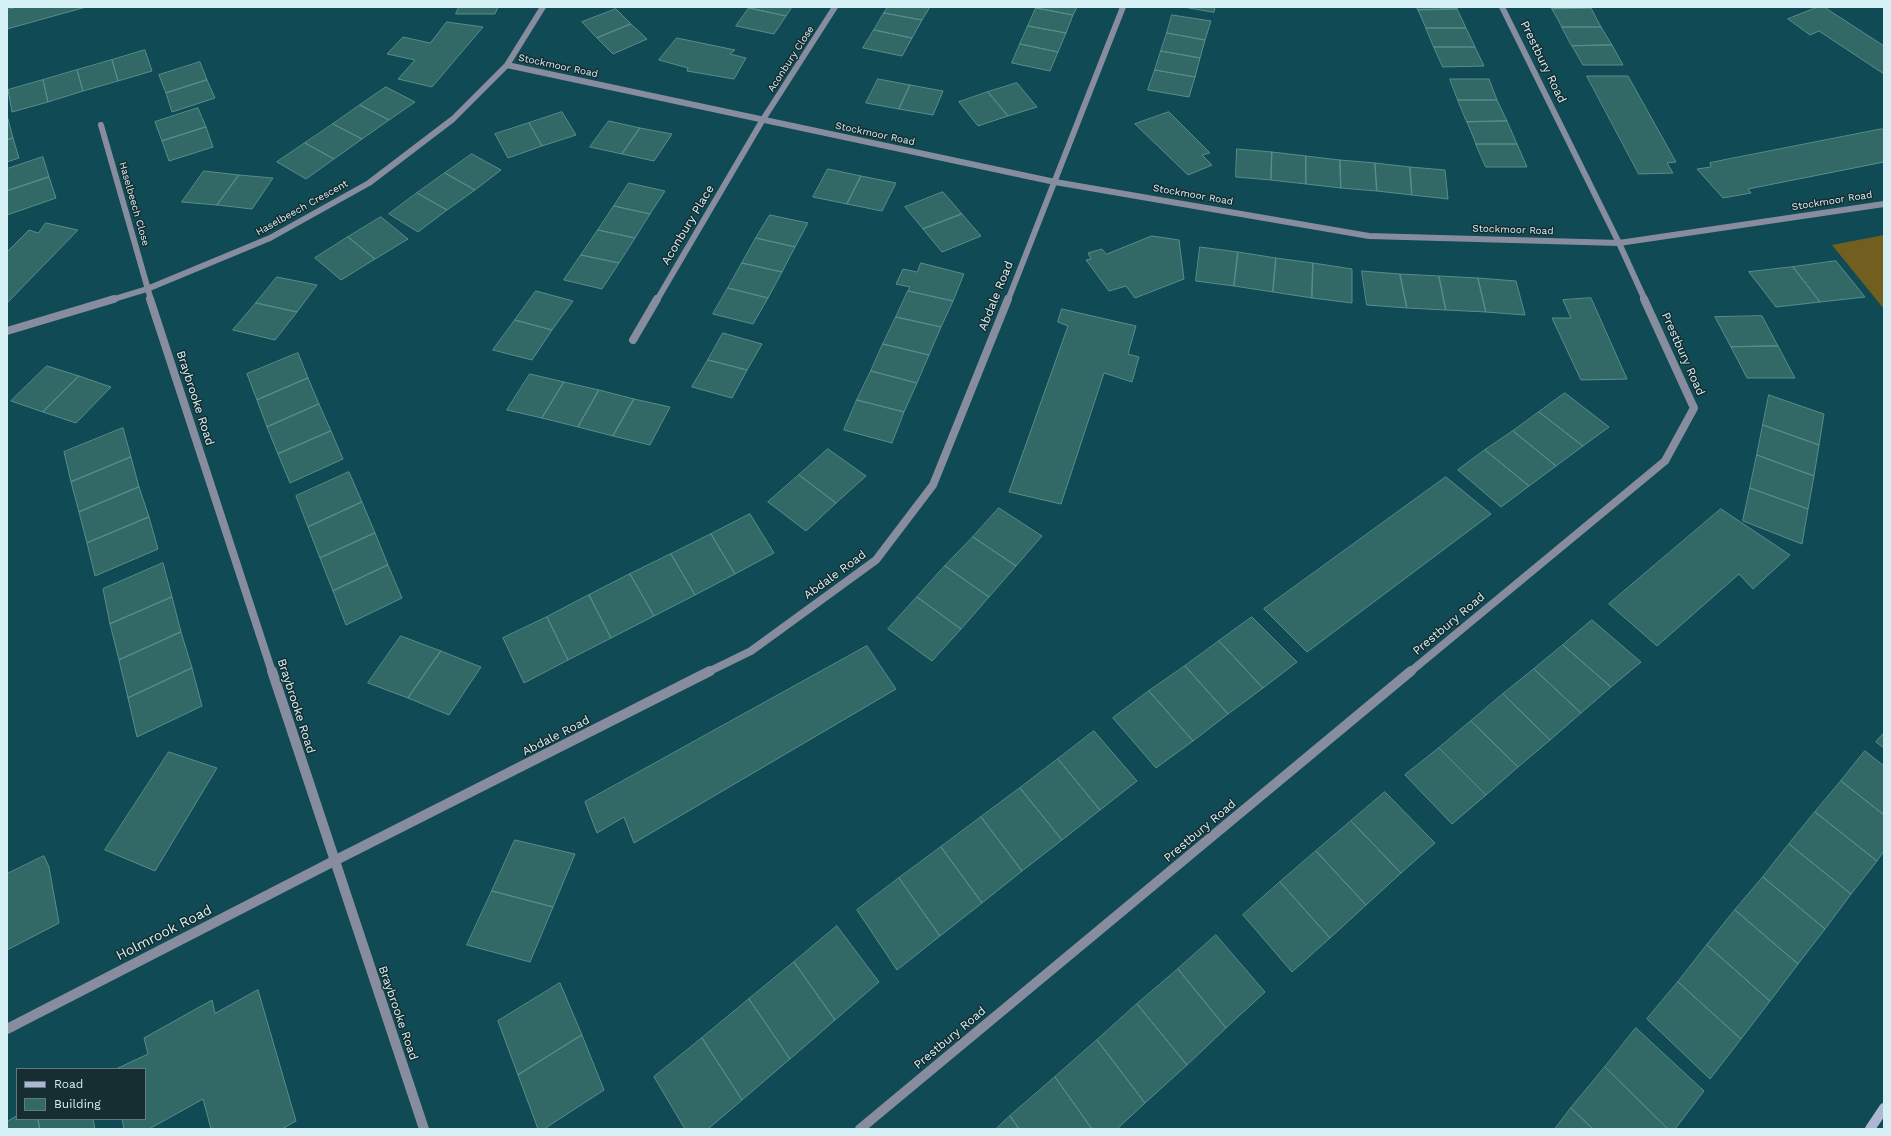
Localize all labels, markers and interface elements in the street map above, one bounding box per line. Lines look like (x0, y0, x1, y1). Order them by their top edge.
street label: Prestbury Road (1517, 19, 1569, 105)
street label: Aconbury Close (765, 24, 817, 94)
street label: Stockmoor Road (517, 52, 599, 80)
street label: Stockmoor Road (834, 120, 916, 148)
street label: Haselbeech Close (116, 161, 152, 247)
street label: Haselbeech Crescent (254, 178, 350, 238)
street label: Aconbury Place (658, 182, 718, 268)
street label: Stockmoor Road (1152, 182, 1234, 208)
street label: Stockmoor Road (1791, 189, 1873, 213)
street label: Stockmoor Road (1472, 223, 1554, 237)
street label: Abdale Road (976, 259, 1016, 333)
street label: Prestbury Road (1658, 310, 1708, 398)
street label: Braybrooke Road (173, 349, 217, 447)
street label: Abdale Road (801, 548, 869, 602)
street label: Prestbury Road (1410, 590, 1488, 658)
street label: Braybrooke Road (274, 657, 318, 755)
street label: Abdale Road (520, 713, 592, 759)
street label: Prestbury Road (1161, 797, 1239, 865)
street label: Holmrook Road (113, 902, 215, 964)
street label: Braybrooke Road (375, 964, 421, 1062)
street label: Prestbury Road (911, 1004, 989, 1072)
legend (16, 1068, 146, 1120)
text: Road (54, 1077, 83, 1091)
text: Building (54, 1097, 101, 1111)

